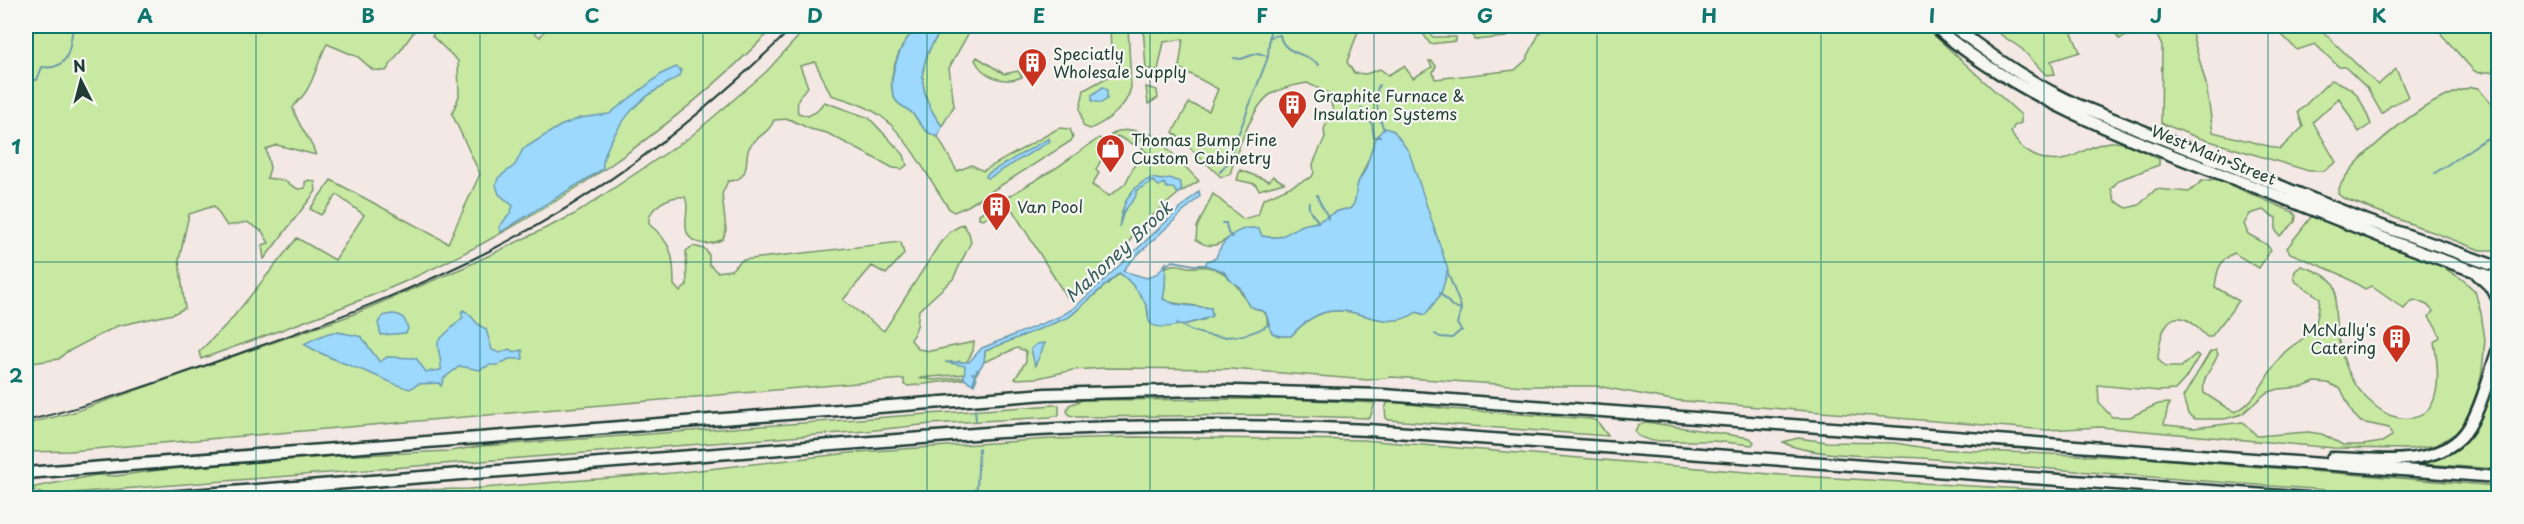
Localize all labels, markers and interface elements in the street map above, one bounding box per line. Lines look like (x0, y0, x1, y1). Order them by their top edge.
text: A (137, 0, 153, 30)
text: B (361, 0, 375, 30)
text: C (584, 0, 600, 30)
text: D (807, 0, 823, 30)
text: E (1033, 0, 1045, 30)
text: F (1256, 0, 1268, 30)
text: G (1477, 0, 1493, 30)
text: H (1701, 0, 1717, 30)
text: I (1929, 0, 1935, 30)
text: J (2150, 0, 2162, 30)
text: K (2372, 0, 2387, 30)
place label: Speciatly Wholesale Supply (1053, 41, 1187, 83)
building icon: Speciatly Wholesale Supply (1016, 46, 1048, 88)
north arrow (51, 51, 111, 111)
text: N (72, 52, 87, 78)
place label: Graphite Furnace & Insulation Systems (1313, 83, 1465, 125)
building icon: Graphite Furnace & Insulation Systems (1276, 88, 1308, 130)
street label: West Main Street (2148, 118, 2280, 190)
place label: Thomas Bump Fine Custom Cabinetry (1131, 127, 1277, 169)
text: 1 (11, 131, 21, 161)
shop icon: Thomas Bump Fine Custom Cabinetry (1094, 132, 1126, 174)
building icon: Van Pool (980, 190, 1012, 232)
water label: Mahoney Brook (1058, 193, 1178, 308)
place label: Van Pool (1017, 194, 1083, 218)
place label: McNally's Catering (2302, 317, 2376, 359)
building icon: McNally's Catering (2381, 322, 2413, 364)
text: 2 (9, 360, 23, 390)

